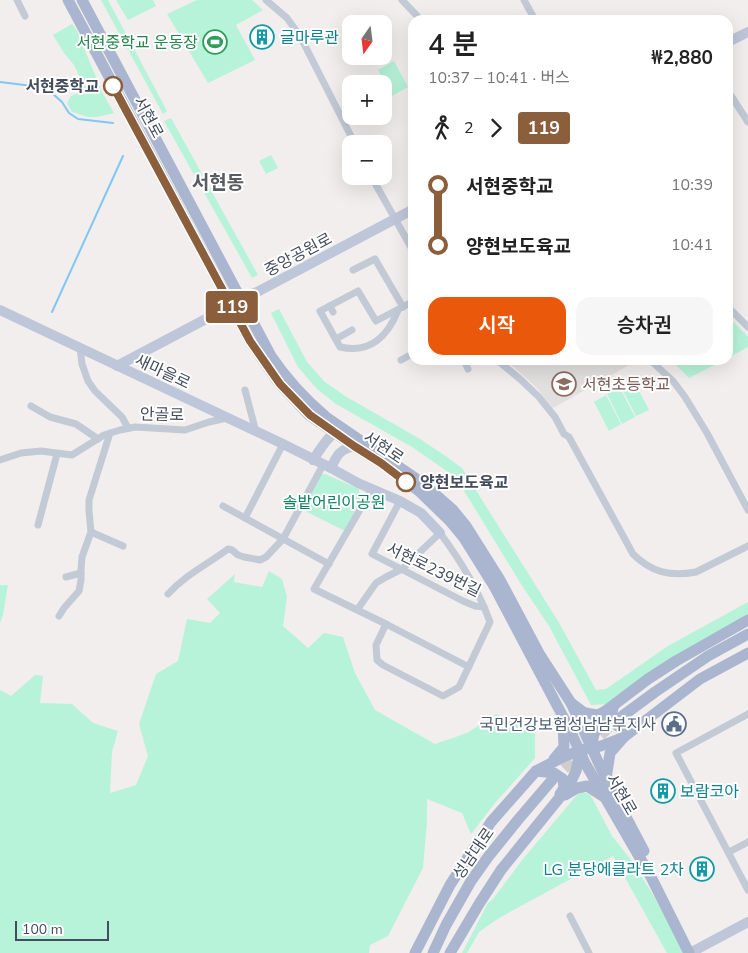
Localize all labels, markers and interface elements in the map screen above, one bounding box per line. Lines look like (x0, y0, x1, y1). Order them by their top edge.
north arrow (342, 15, 392, 65)
map controls (342, 15, 392, 185)
building icon: 글마루관 (249, 24, 275, 50)
text: 4 분 (428, 26, 478, 64)
place label: 글마루관 (280, 27, 339, 49)
sports icon: 서현중학교 운동장 (202, 29, 228, 55)
place label: 서현중학교 운동장 (76, 32, 198, 54)
text: ₩2,880 (651, 45, 713, 71)
text: 10:37 – 10:41 · 버스 (428, 67, 570, 89)
button: + (342, 75, 392, 125)
place label: 서현중학교 (25, 76, 99, 98)
marker: 서현중학교 (103, 76, 123, 96)
street label: 서현로 (128, 93, 168, 142)
icon: walk (428, 114, 456, 142)
icon: forward (482, 114, 510, 142)
text: 119 (528, 116, 560, 140)
text: 2 (464, 117, 474, 139)
button: − (342, 135, 392, 185)
district label: 서현동 (192, 170, 244, 196)
text: 서현중학교 (466, 174, 553, 200)
text: 10:39 (671, 174, 713, 196)
street label: 중앙공원로 (261, 228, 336, 282)
text: 양현보도육교 (466, 234, 571, 260)
text: 10:41 (671, 234, 713, 256)
line badge: 119 (203, 291, 261, 323)
text: 119 (216, 295, 248, 319)
button: 시작 (428, 297, 566, 355)
button: 승차권 (576, 297, 713, 355)
street label: 새마을로 (131, 349, 194, 394)
school or university icon: 서현초등학교 (551, 371, 577, 397)
place label: 서현초등학교 (582, 374, 670, 396)
street label: 안골로 (140, 404, 185, 426)
street label: 서현로 (359, 426, 408, 469)
marker: 양현보도육교 (396, 472, 416, 492)
place label: 양현보도육교 (420, 472, 509, 494)
park label: 솔밭어린이공원 (282, 492, 386, 514)
street label: 서현로239번길 (383, 538, 484, 602)
public building icon: 국민건강보험성남남부지사 (661, 711, 687, 737)
place label: 국민건강보험성남남부지사 (479, 714, 656, 736)
street label: 서현로 (601, 770, 642, 819)
building icon: 보람코아 (650, 778, 676, 804)
place label: 보람코아 (680, 781, 739, 803)
street label: 성남대로 (448, 823, 500, 884)
building icon: LG 분당에클라트 2차 (689, 856, 715, 882)
place label: LG 분당에클라트 2차 (543, 859, 684, 881)
scale bar (15, 918, 109, 941)
text: 100 m (22, 920, 63, 939)

